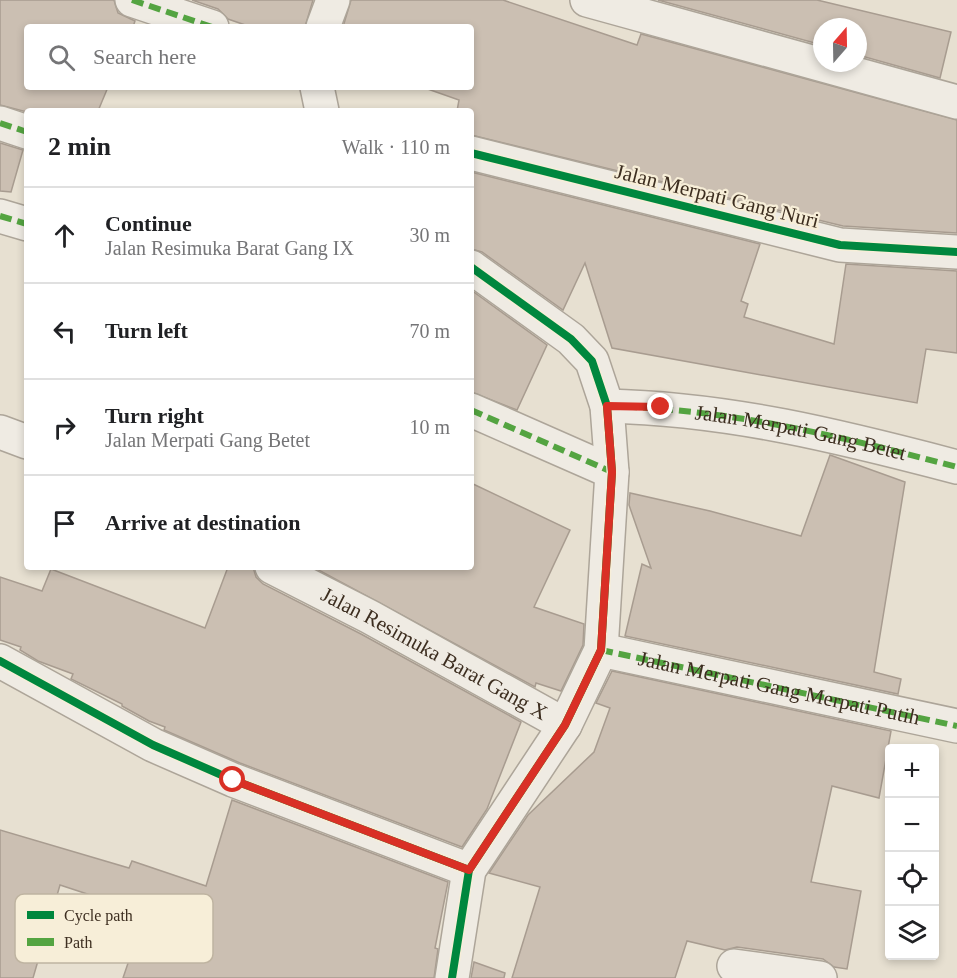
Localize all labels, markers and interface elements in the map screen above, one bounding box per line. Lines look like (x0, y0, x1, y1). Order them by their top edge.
north arrow (813, 18, 867, 72)
search box (24, 24, 474, 90)
icon: search (45, 41, 78, 74)
text: Search here (93, 44, 196, 69)
text: 2 min (48, 132, 111, 161)
text: Walk · 110 m (342, 136, 450, 158)
street label: Jalan Merpati Gang Nuri (613, 159, 822, 233)
text: Continue (105, 211, 192, 236)
icon: ahead (48, 219, 81, 252)
text: 30 m (409, 224, 450, 246)
text: Jalan Resimuka Barat Gang IX (105, 237, 354, 259)
icon: left (48, 315, 81, 348)
text: Turn left (105, 318, 188, 343)
text: 70 m (409, 320, 450, 342)
route end (647, 393, 673, 419)
street label: Jalan Merpati Gang Betet (694, 400, 909, 465)
text: Turn right (105, 403, 204, 428)
icon: right (48, 411, 81, 444)
text: 10 m (409, 416, 450, 438)
text: Jalan Merpati Gang Betet (105, 429, 310, 451)
icon: arrive (48, 507, 81, 540)
text: Arrive at destination (105, 510, 301, 535)
street label: Jalan Resimuka Barat Gang X (317, 582, 552, 725)
street label: Jalan Merpati Gang Merpati Putih (636, 646, 922, 730)
map controls (885, 744, 939, 960)
button: + (885, 744, 939, 798)
route start (219, 766, 245, 792)
button: − (885, 798, 939, 852)
button: locate (885, 852, 939, 906)
legend (15, 894, 213, 963)
button: layers (885, 906, 939, 960)
text: Cycle path (64, 907, 133, 925)
text: Path (64, 934, 92, 951)

